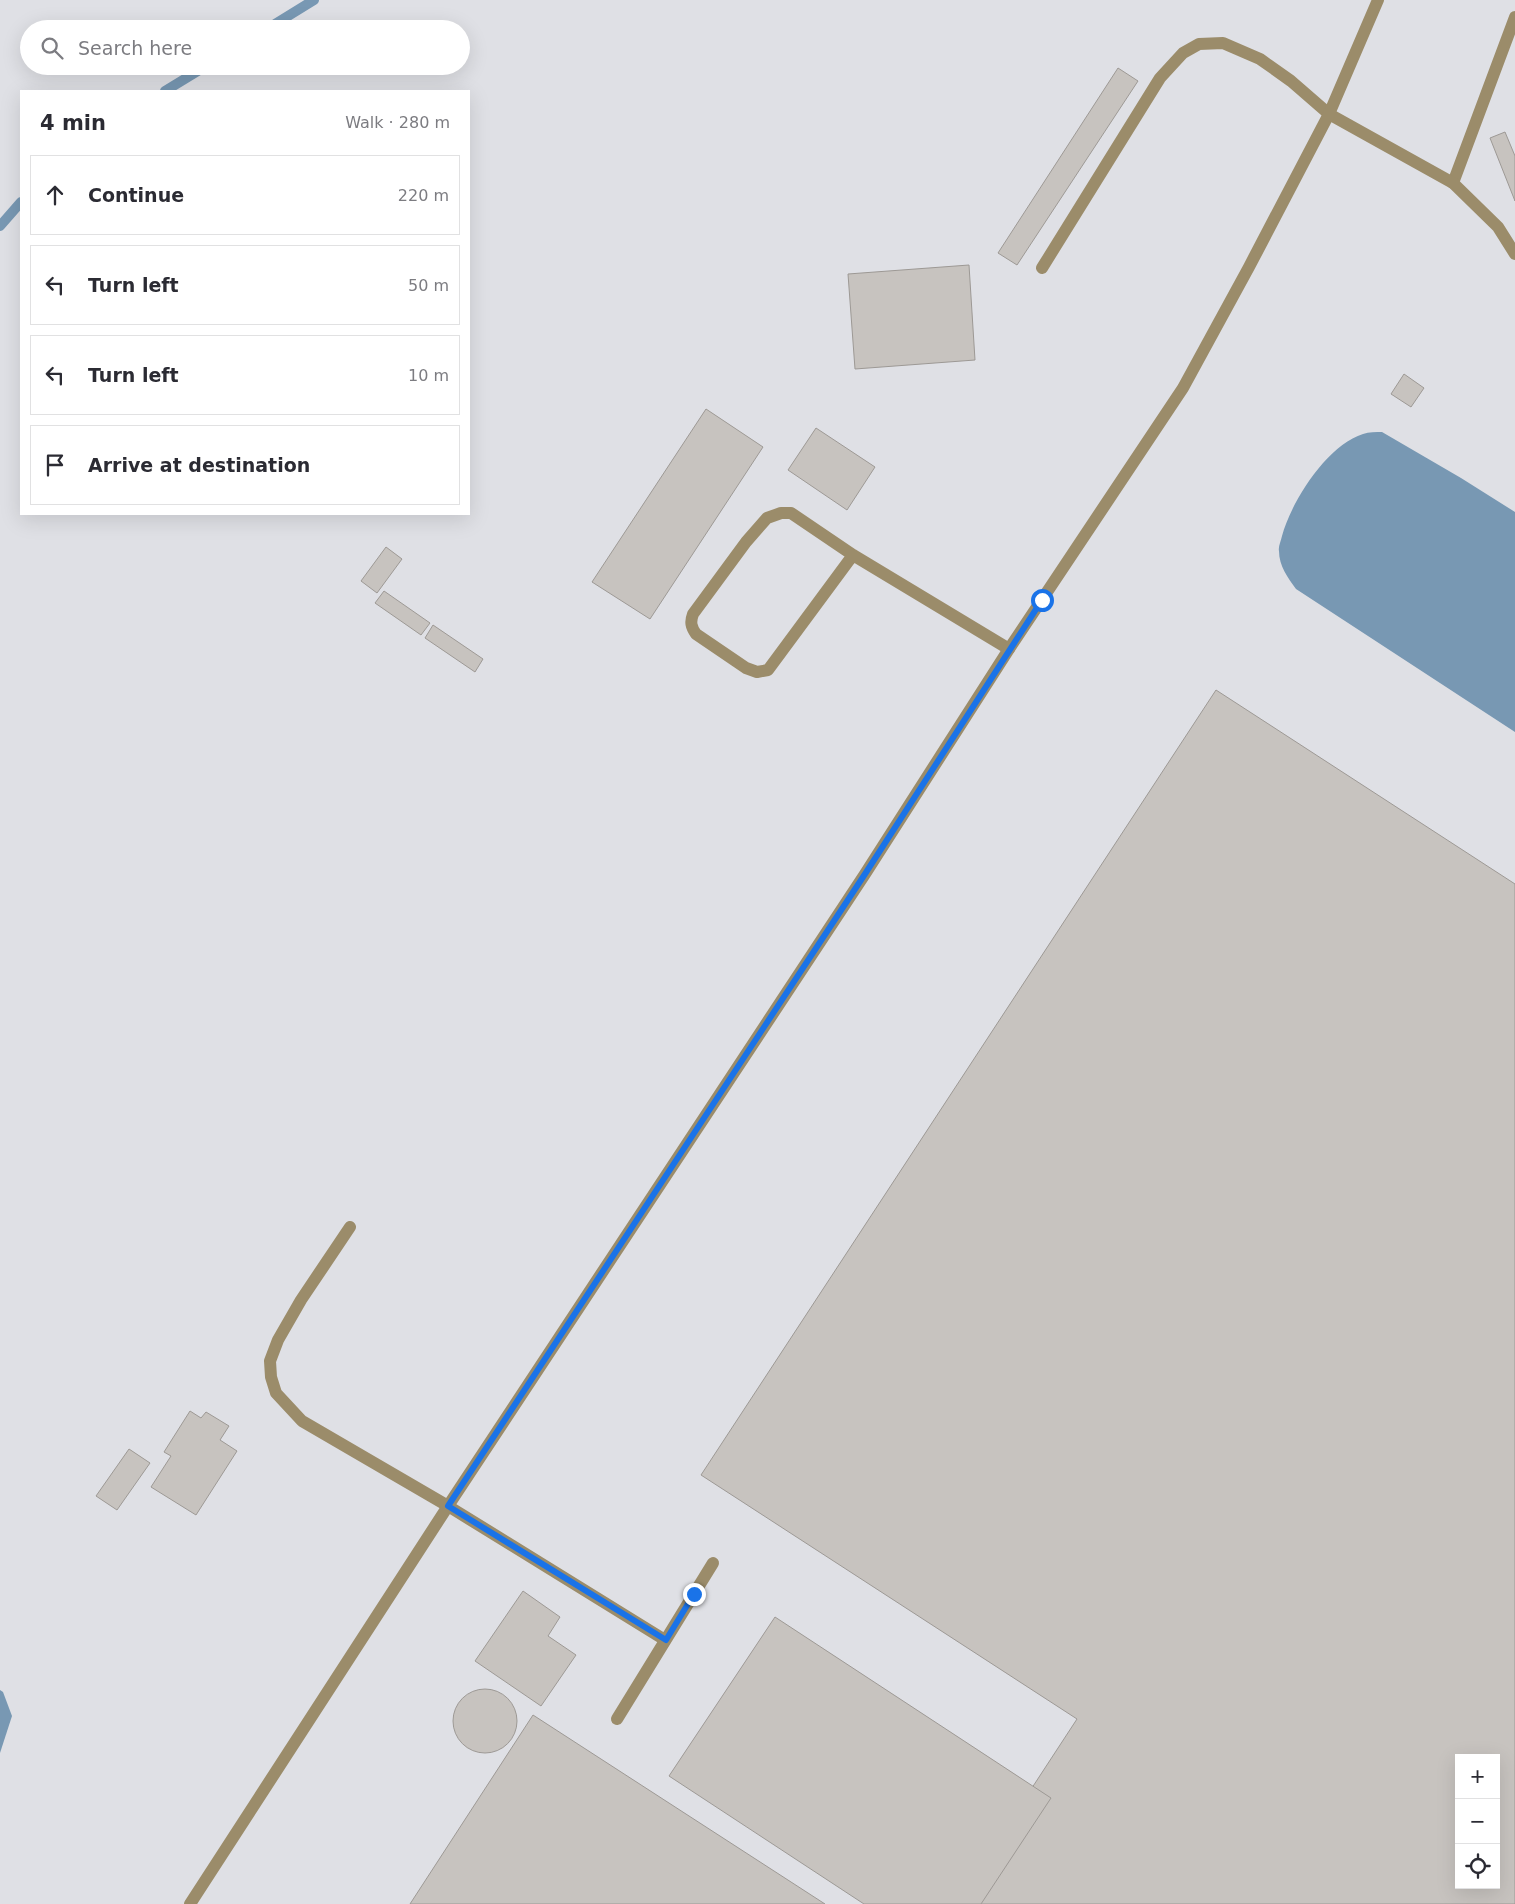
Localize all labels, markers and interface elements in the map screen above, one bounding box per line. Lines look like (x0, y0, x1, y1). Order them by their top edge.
search box (20, 20, 470, 75)
icon: search (38, 34, 66, 62)
text: Search here (78, 37, 192, 59)
text: 4 min (40, 111, 106, 135)
text: Walk · 280 m (345, 113, 450, 132)
icon: ahead (41, 181, 69, 209)
text: Continue (88, 184, 184, 206)
text: 220 m (398, 186, 449, 205)
icon: left (41, 271, 69, 299)
text: Turn left (88, 274, 179, 296)
text: 50 m (408, 276, 449, 295)
icon: left (41, 361, 69, 389)
text: Turn left (88, 364, 179, 386)
text: 10 m (408, 366, 449, 385)
icon: arrive (41, 451, 69, 479)
text: Arrive at destination (88, 454, 310, 476)
route start (1031, 589, 1054, 612)
route end (683, 1583, 706, 1606)
map controls (1455, 1754, 1500, 1889)
button: + (1455, 1754, 1500, 1799)
button: − (1455, 1799, 1500, 1844)
button: locate (1455, 1844, 1500, 1889)

